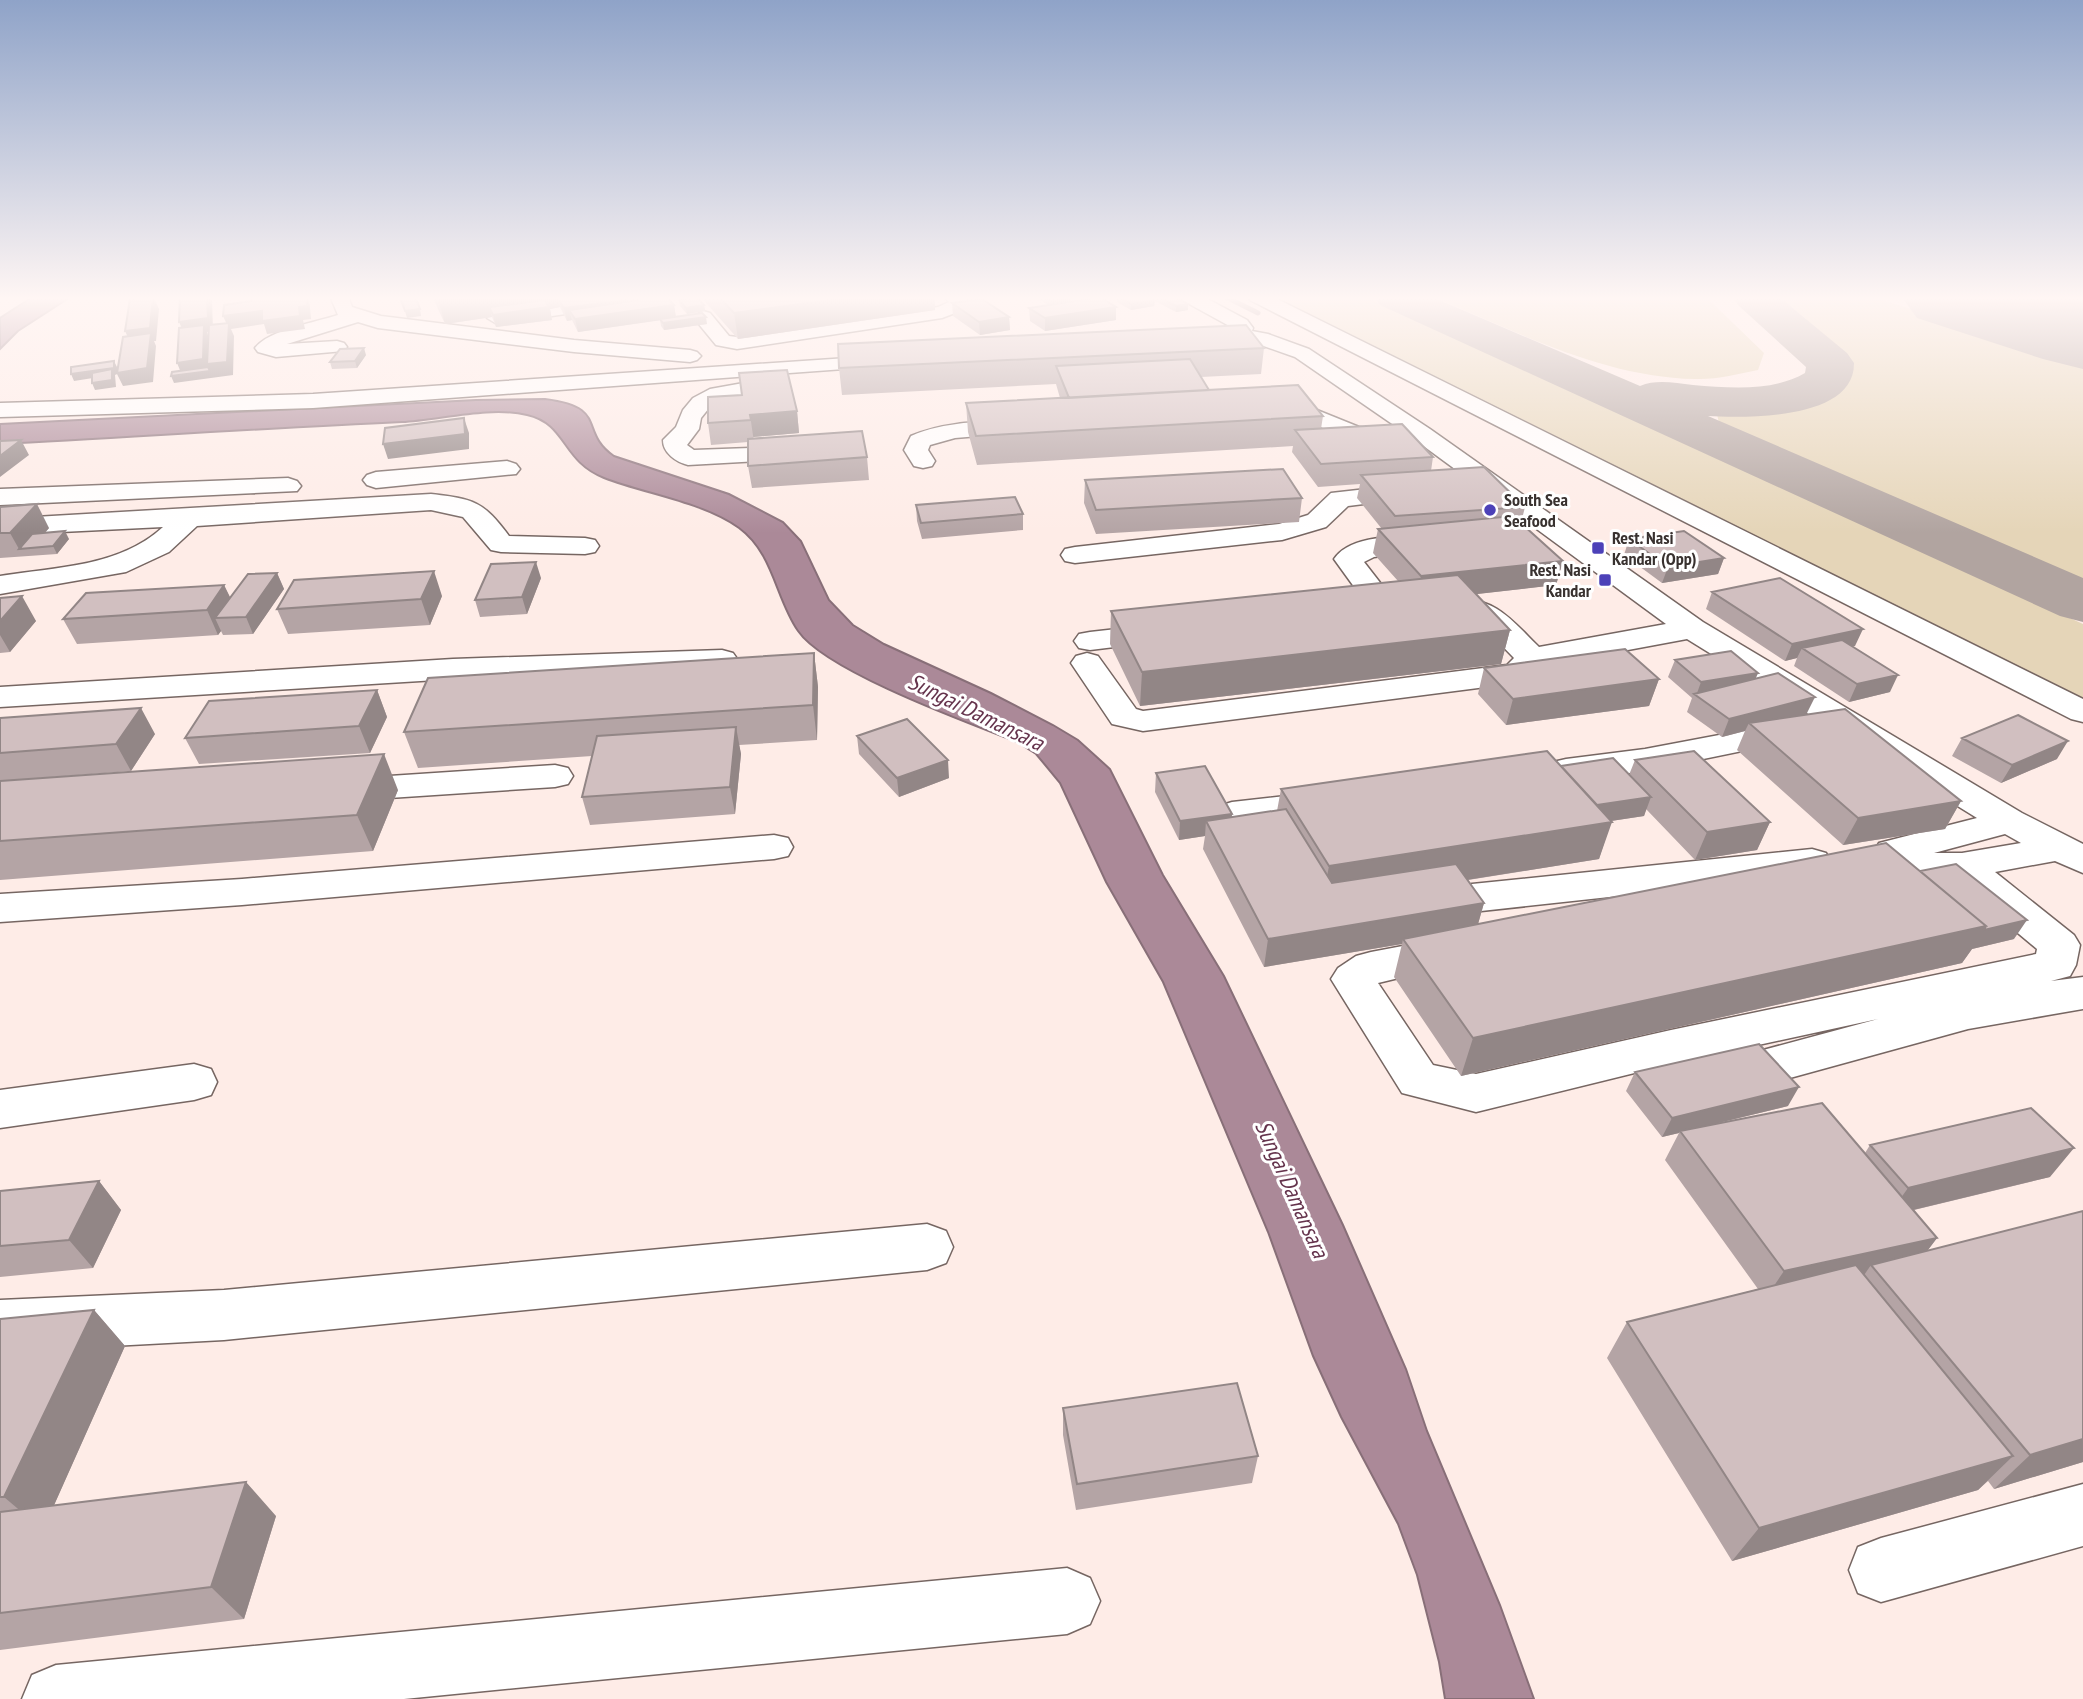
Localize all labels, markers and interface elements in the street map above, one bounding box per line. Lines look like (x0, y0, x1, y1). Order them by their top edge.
place label: South Sea Seafood (1504, 488, 1568, 532)
marker: South Sea Seafood (1482, 502, 1498, 518)
place label: Rest. Nasi Kandar (Opp) (1612, 526, 1697, 570)
marker: Rest. Nasi Kandar (Opp) (1590, 540, 1606, 556)
place label: Rest. Nasi Kandar (1530, 558, 1592, 602)
marker: Rest. Nasi Kandar (1597, 572, 1613, 588)
water label: Sungai Damansara (904, 666, 1050, 758)
water label: Sungai Damansara (1249, 1116, 1336, 1263)

